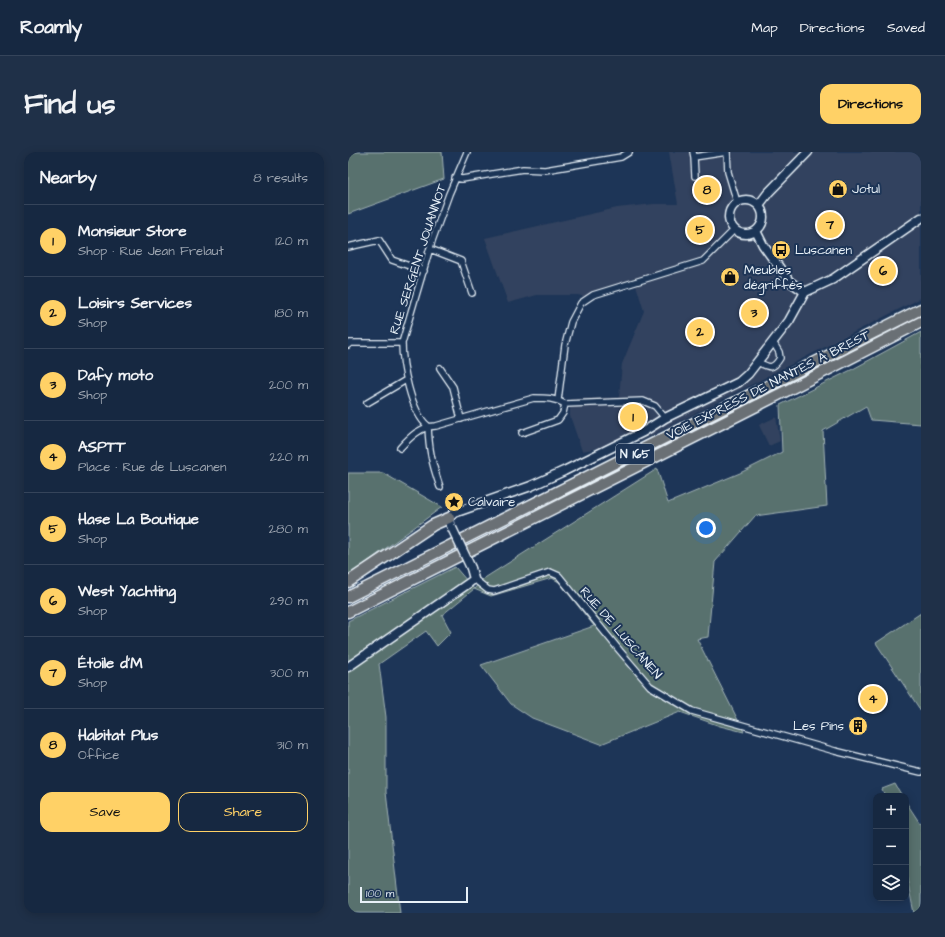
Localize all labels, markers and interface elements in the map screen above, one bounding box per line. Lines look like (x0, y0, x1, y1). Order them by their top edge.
text: Roamly (20, 14, 82, 41)
text: Map (751, 18, 778, 38)
text: Directions (800, 18, 865, 38)
text: Saved (887, 18, 925, 38)
button: Directions (820, 84, 921, 124)
text: Find us (24, 85, 115, 124)
text: Nearby (40, 166, 97, 190)
text: 8 results (253, 169, 308, 187)
pin: 8 (694, 175, 720, 205)
shop icon: Jotul (827, 178, 849, 200)
place label: Jotul (852, 180, 880, 198)
street label: RUE SERGENT JOUANNOT (385, 181, 451, 337)
pin: 7 (817, 210, 843, 240)
pin: 5 (687, 215, 713, 245)
text: Monsieur Store (78, 221, 187, 242)
text: 1 (52, 232, 54, 250)
text: 120 m (275, 232, 308, 250)
bus stop icon: Luscanen (770, 239, 792, 261)
place label: Luscanen (795, 241, 853, 259)
text: Shop · Rue Jean Frelaut (78, 242, 224, 260)
pin: 6 (870, 256, 896, 286)
place label: Meubles dégriffés (744, 261, 803, 295)
shop icon: Meubles dégriffés (719, 266, 741, 288)
text: Loisirs Services (78, 293, 192, 314)
pin: 3 (741, 298, 767, 328)
text: 2 (49, 304, 57, 322)
text: 180 m (274, 304, 308, 322)
text: Shop (78, 314, 107, 332)
pin: 2 (687, 317, 713, 347)
street label: VOIE EXPRESS DE NANTES À BREST (663, 325, 874, 444)
text: Dafy moto (78, 365, 153, 386)
text: 3 (50, 376, 56, 394)
text: 200 m (269, 376, 308, 394)
text: Shop (78, 386, 107, 404)
pin: 1 (620, 402, 646, 432)
text: ASPTT (78, 437, 126, 458)
road number: N 165 (616, 444, 654, 464)
text: 4 (49, 448, 57, 466)
text: 220 m (270, 448, 308, 466)
text: Place · Rue de Luscanen (78, 458, 226, 476)
place icon: Calvaire (443, 491, 465, 513)
place label: Calvaire (468, 493, 515, 511)
text: Hase La Boutique (78, 509, 199, 530)
your location (696, 518, 716, 538)
text: 5 (48, 520, 58, 538)
text: 280 m (269, 520, 308, 538)
text: Shop (78, 530, 107, 548)
text: West Yachting (78, 581, 176, 602)
street label: RUE DE LUSCANEN (576, 583, 666, 683)
text: 6 (49, 592, 57, 610)
text: 290 m (270, 592, 308, 610)
text: Shop (78, 602, 107, 620)
text: Étoile d'M (78, 653, 143, 674)
text: 7 (49, 664, 57, 682)
text: 300 m (270, 664, 308, 682)
text: Shop (78, 674, 107, 692)
pin: 4 (860, 684, 886, 714)
building icon: Les Pins (847, 715, 869, 737)
place label: Les Pins (793, 717, 844, 735)
text: Habitat Plus (78, 725, 158, 746)
text: 8 (49, 736, 57, 754)
text: 310 m (276, 736, 308, 754)
text: Office (78, 746, 119, 764)
button: Save (40, 792, 170, 832)
button: Share (178, 792, 308, 832)
map controls (873, 793, 909, 901)
button: + (873, 793, 909, 829)
button: − (873, 829, 909, 865)
button: layers (873, 865, 909, 901)
scale bar (360, 885, 468, 904)
text: 100 m (366, 886, 394, 901)

